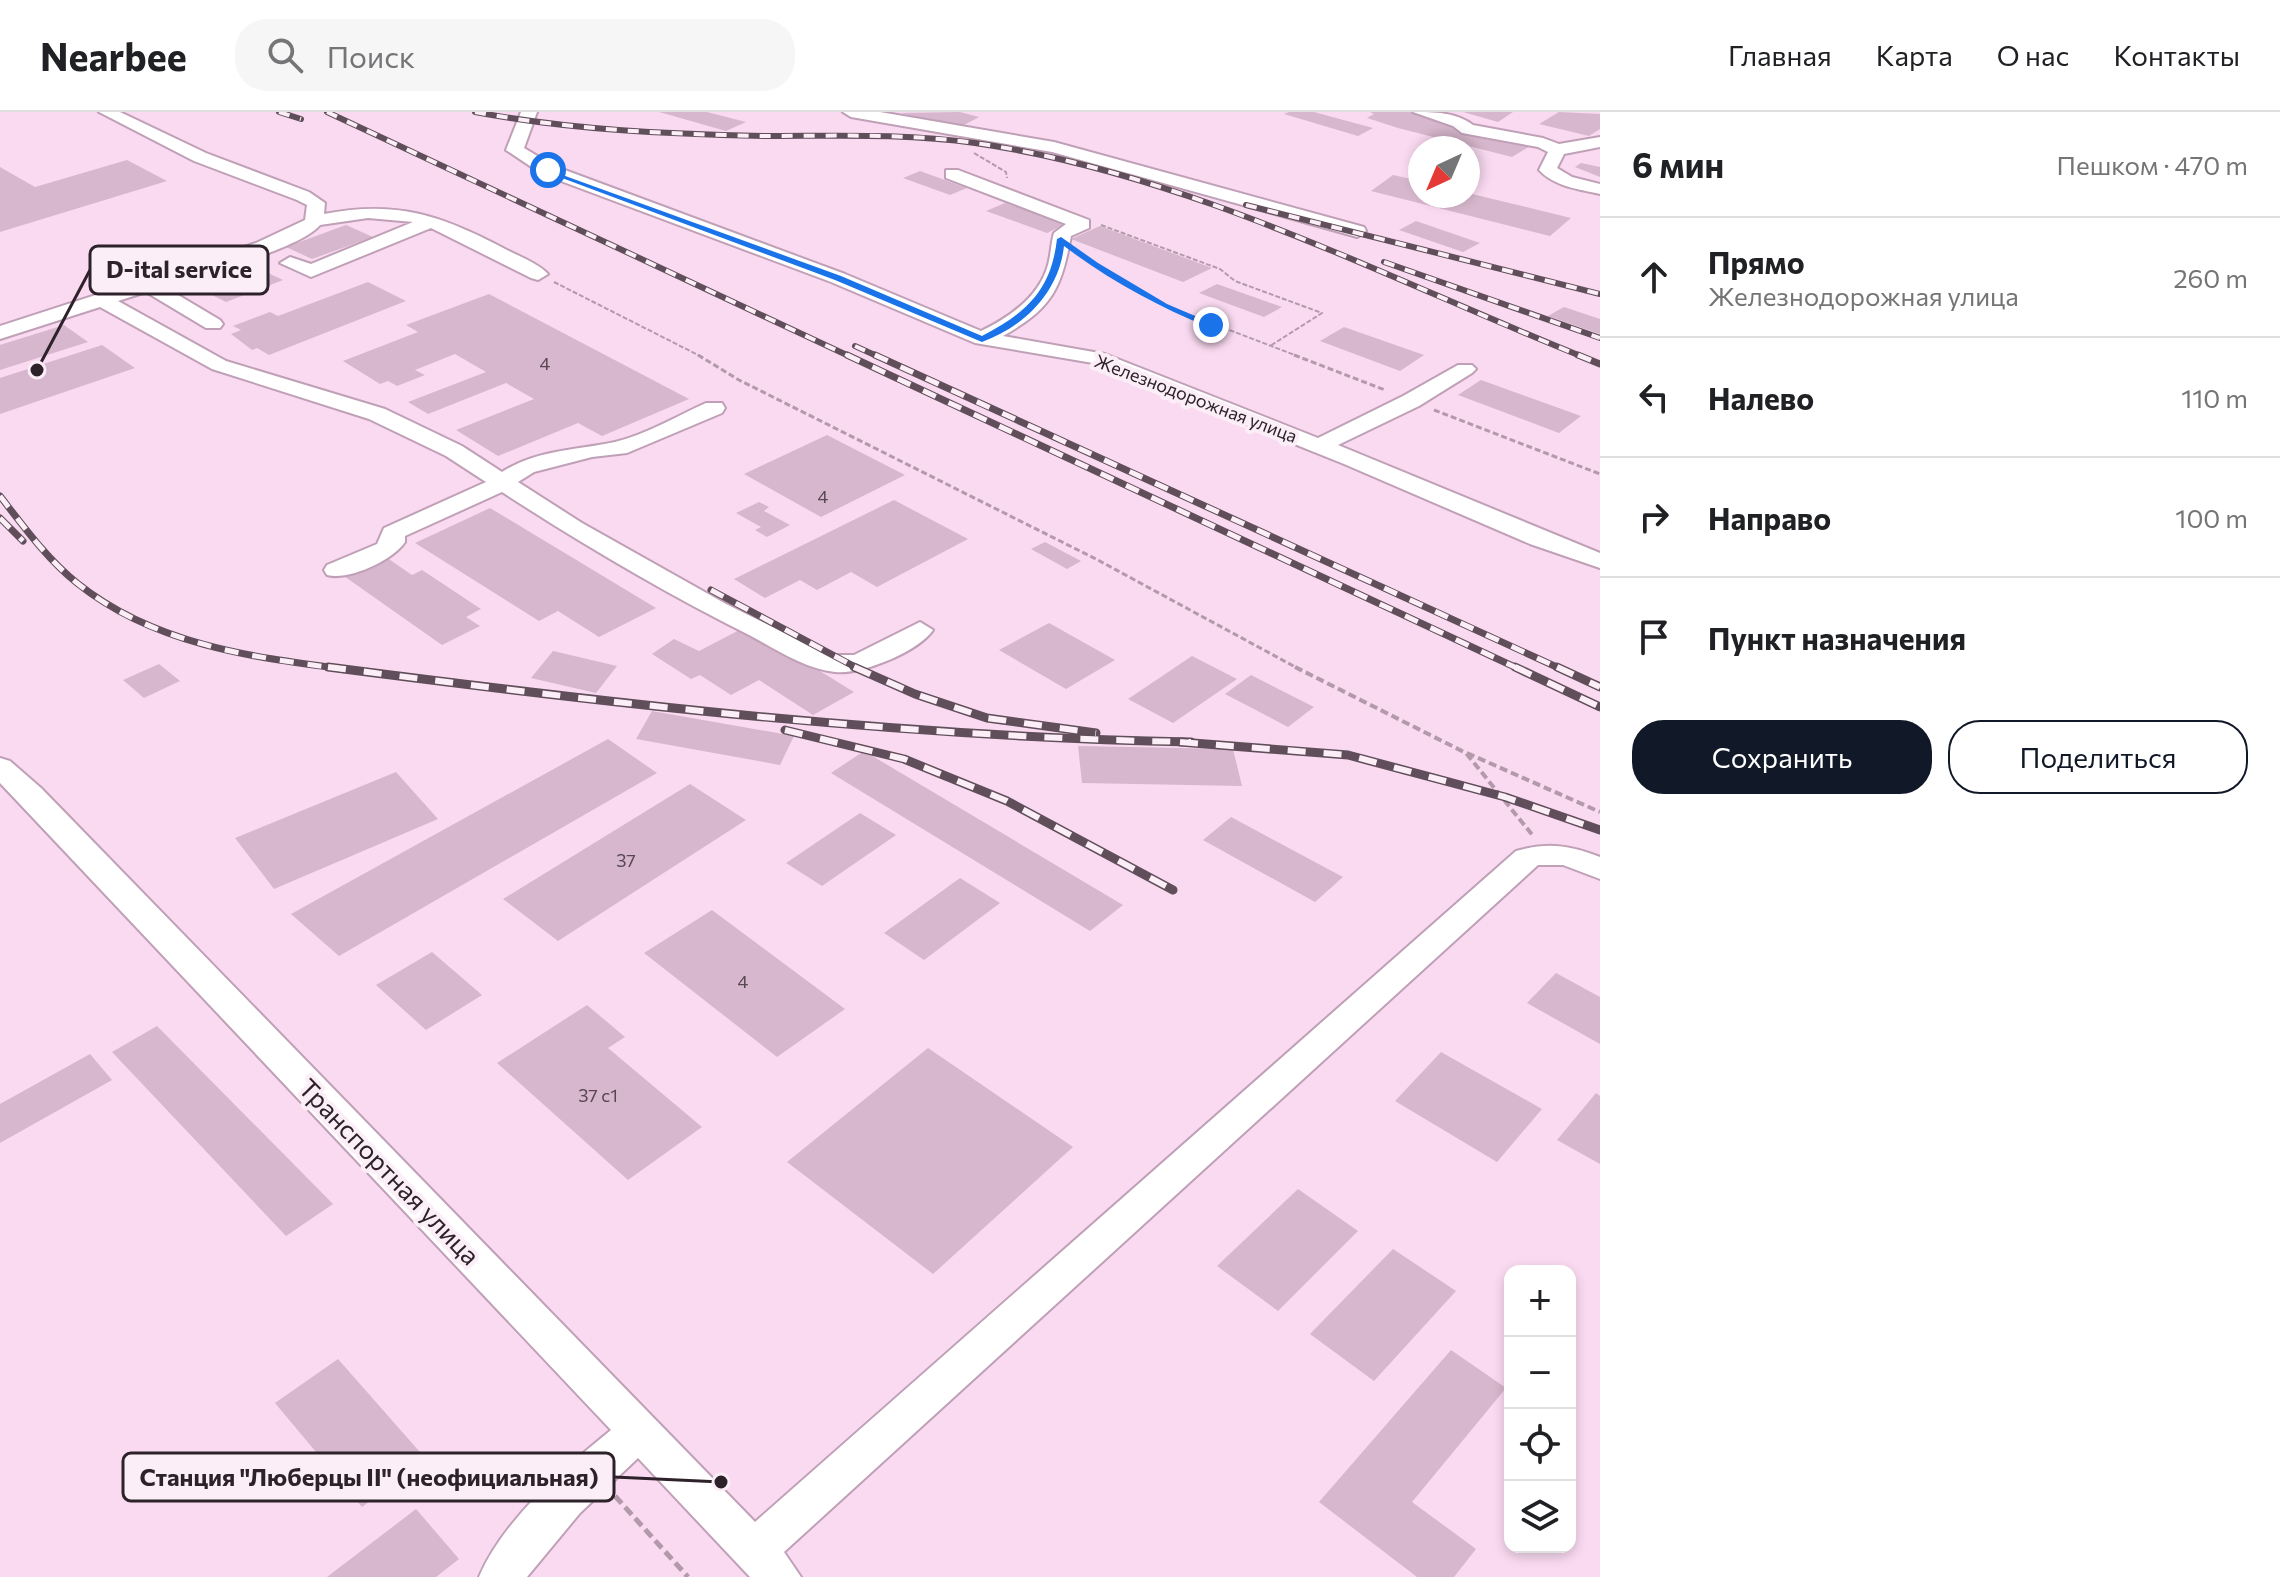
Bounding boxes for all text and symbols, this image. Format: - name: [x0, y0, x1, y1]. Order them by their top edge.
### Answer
- search box: [235, 19, 795, 91]
- text: Nearbee: [40, 32, 187, 79]
- icon: search: [263, 33, 307, 77]
- text: Поиск: [327, 37, 415, 74]
- text: Главная: [1728, 38, 1832, 72]
- text: Карта: [1876, 38, 1953, 72]
- text: О нас: [1997, 38, 2069, 72]
- text: Контакты: [2113, 38, 2240, 72]
- north arrow: [1408, 136, 1480, 208]
- text: 6 мин: [1632, 143, 1724, 185]
- text: Пешком · 470 m: [2057, 149, 2248, 180]
- route start: [530, 152, 566, 188]
- text: Прямо: [1708, 243, 1805, 280]
- callout: D-ital service: [90, 246, 268, 294]
- text: D-ital service: [106, 254, 252, 283]
- icon: ahead: [1632, 255, 1676, 299]
- text: 260 m: [2173, 262, 2248, 293]
- text: Железнодорожная улица: [1708, 280, 2019, 311]
- route end: [1193, 307, 1229, 343]
- street label: Железнодорожная улица: [1092, 349, 1300, 447]
- house number: 4: [540, 352, 551, 374]
- icon: left: [1632, 375, 1676, 419]
- text: Налево: [1708, 379, 1814, 416]
- text: 110 m: [2181, 382, 2248, 413]
- house number: 4: [818, 485, 829, 507]
- icon: right: [1632, 495, 1676, 539]
- text: Направо: [1708, 499, 1831, 536]
- text: 100 m: [2175, 502, 2248, 533]
- icon: arrive: [1632, 615, 1676, 659]
- text: Пункт назначения: [1708, 619, 1966, 656]
- button: Сохранить: [1632, 720, 1932, 794]
- button: Поделиться: [1948, 720, 2248, 794]
- house number: 37: [616, 849, 636, 871]
- house number: 4: [738, 970, 749, 992]
- street label: Транспортная улица: [293, 1072, 487, 1270]
- house number: 37 с1: [578, 1084, 618, 1106]
- map controls: [1504, 1265, 1576, 1553]
- button: +: [1504, 1265, 1576, 1337]
- button: −: [1504, 1337, 1576, 1409]
- button: locate: [1504, 1409, 1576, 1481]
- callout: Станция "Люберцы II" (неофициальная): [123, 1453, 614, 1501]
- text: Станция "Люберцы II" (неофициальная): [139, 1462, 599, 1491]
- button: layers: [1504, 1481, 1576, 1553]

